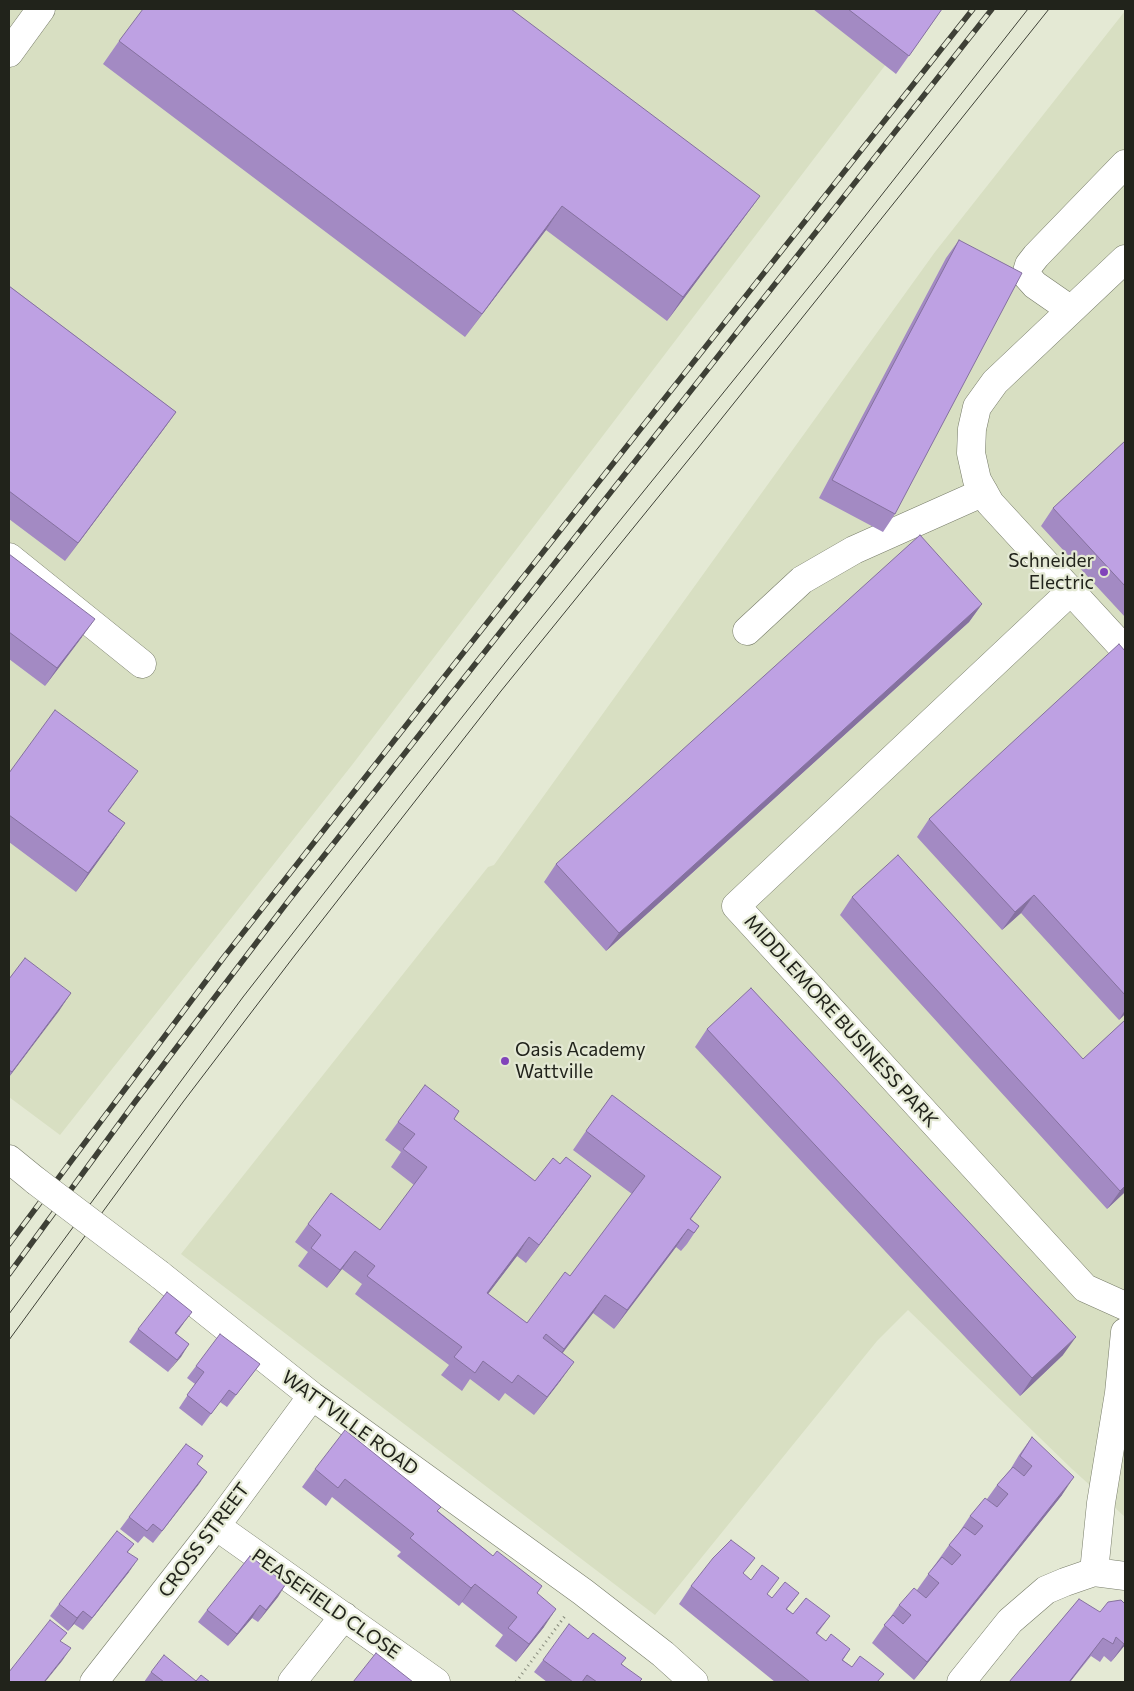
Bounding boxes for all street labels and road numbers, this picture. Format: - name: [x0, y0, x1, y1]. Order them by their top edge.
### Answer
- street label: MIDDLEMORE BUSINESS PARK: [739, 910, 943, 1132]
- street label: WATTVILLE ROAD: [277, 1366, 423, 1480]
- street label: CROSS STREET: [154, 1478, 254, 1602]
- street label: PEASEFIELD CLOSE: [247, 1544, 405, 1664]

